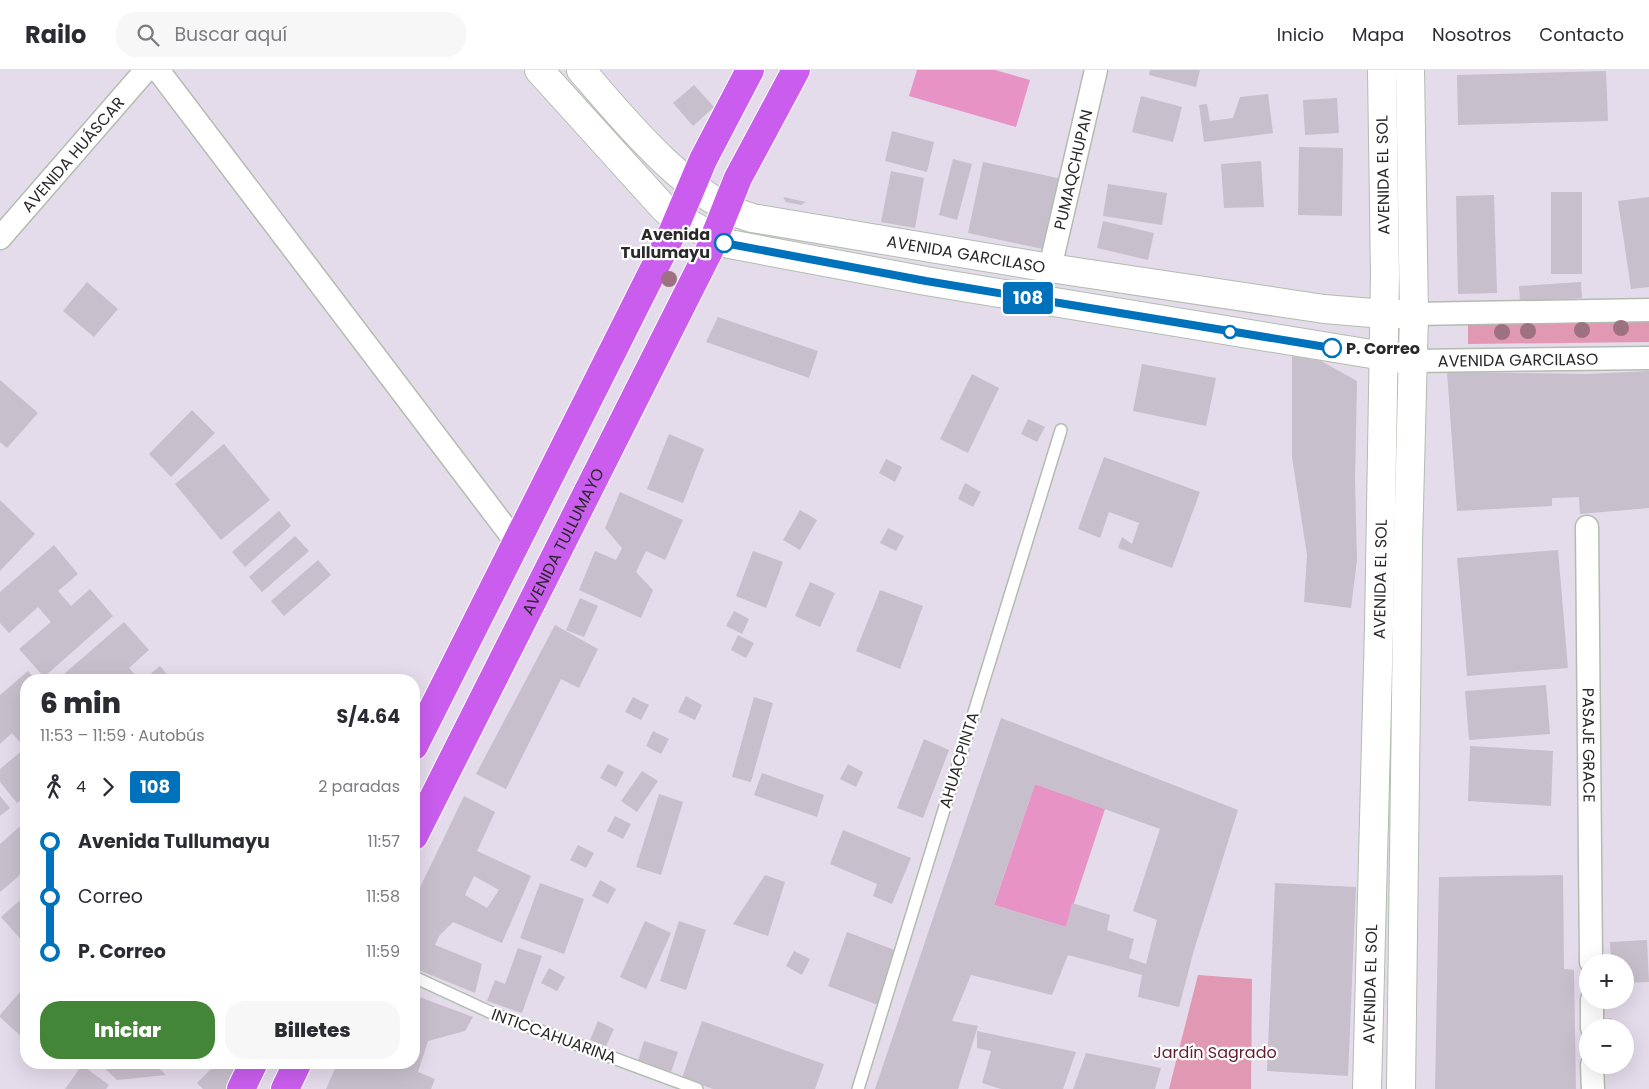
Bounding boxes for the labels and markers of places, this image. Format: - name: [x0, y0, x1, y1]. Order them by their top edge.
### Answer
- place label: Avenida Tullumayu: [621, 223, 710, 264]
- marker: Avenida Tullumayu: [714, 233, 734, 253]
- unlabelled marker: [1223, 325, 1237, 339]
- place label: P. Correo: [1346, 337, 1420, 360]
- marker: P. Correo: [1322, 338, 1342, 358]

